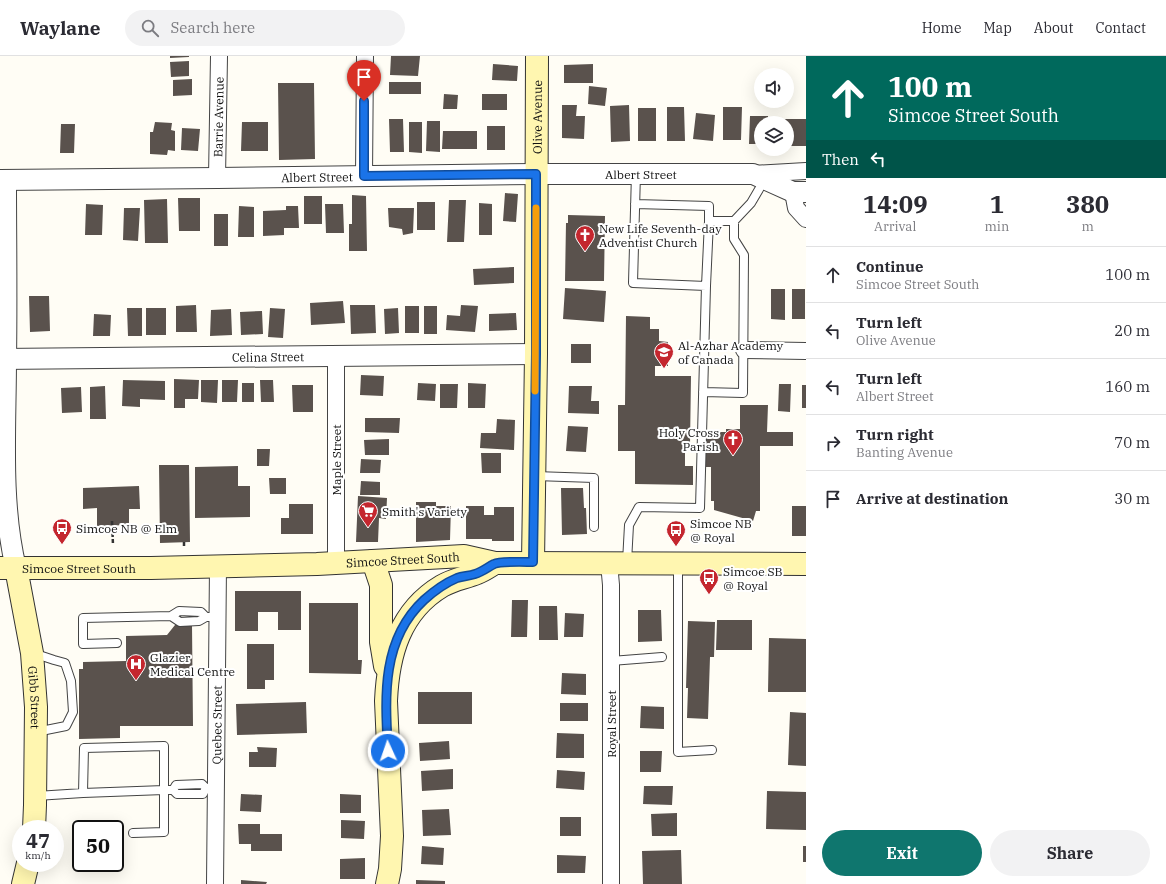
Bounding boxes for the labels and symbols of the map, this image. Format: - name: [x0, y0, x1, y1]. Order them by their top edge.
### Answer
- pin: [347, 60, 381, 101]
- street label: Barrie Avenue: [210, 77, 226, 157]
- street label: Olive Avenue: [529, 80, 544, 154]
- street label: Albert Street: [605, 167, 677, 182]
- street label: Albert Street: [281, 169, 353, 185]
- place label: New Life Seventh-day Adventist Church: [599, 221, 722, 250]
- church icon: New Life Seventh-day Adventist Church: [574, 224, 596, 252]
- place label: Al-Azhar Academy of Canada: [678, 338, 784, 367]
- school or university icon: Al-Azhar Academy of Canada: [653, 341, 675, 369]
- street label: Celina Street: [232, 349, 304, 364]
- street label: Maple Street: [329, 425, 344, 495]
- place label: Holy Cross Parish: [659, 425, 720, 454]
- church icon: Holy Cross Parish: [722, 428, 744, 456]
- supermarket icon: Smith's Variety: [357, 500, 379, 528]
- place label: Smith's Variety: [382, 504, 468, 519]
- place label: Simcoe NB @ Royal: [690, 516, 752, 545]
- bus stop icon: Simcoe NB @ Elm: [51, 517, 73, 545]
- bus stop icon: Simcoe NB @ Royal: [665, 519, 687, 547]
- place label: Simcoe NB @ Elm: [76, 521, 178, 536]
- street label: Simcoe Street South: [345, 549, 461, 570]
- street label: Simcoe Street South: [22, 561, 137, 576]
- place label: Simcoe SB @ Royal: [723, 564, 783, 593]
- bus stop icon: Simcoe SB @ Royal: [698, 567, 720, 595]
- place label: Glazier Medical Centre: [150, 650, 235, 679]
- hospital icon: Glazier Medical Centre: [125, 653, 147, 681]
- street label: Gibb Street: [25, 665, 44, 729]
- street label: Quebec Street: [209, 685, 224, 765]
- street label: Royal Street: [604, 690, 619, 758]
- position arrow: [367, 730, 409, 772]
- speed limit sign: 50: [72, 820, 124, 872]

